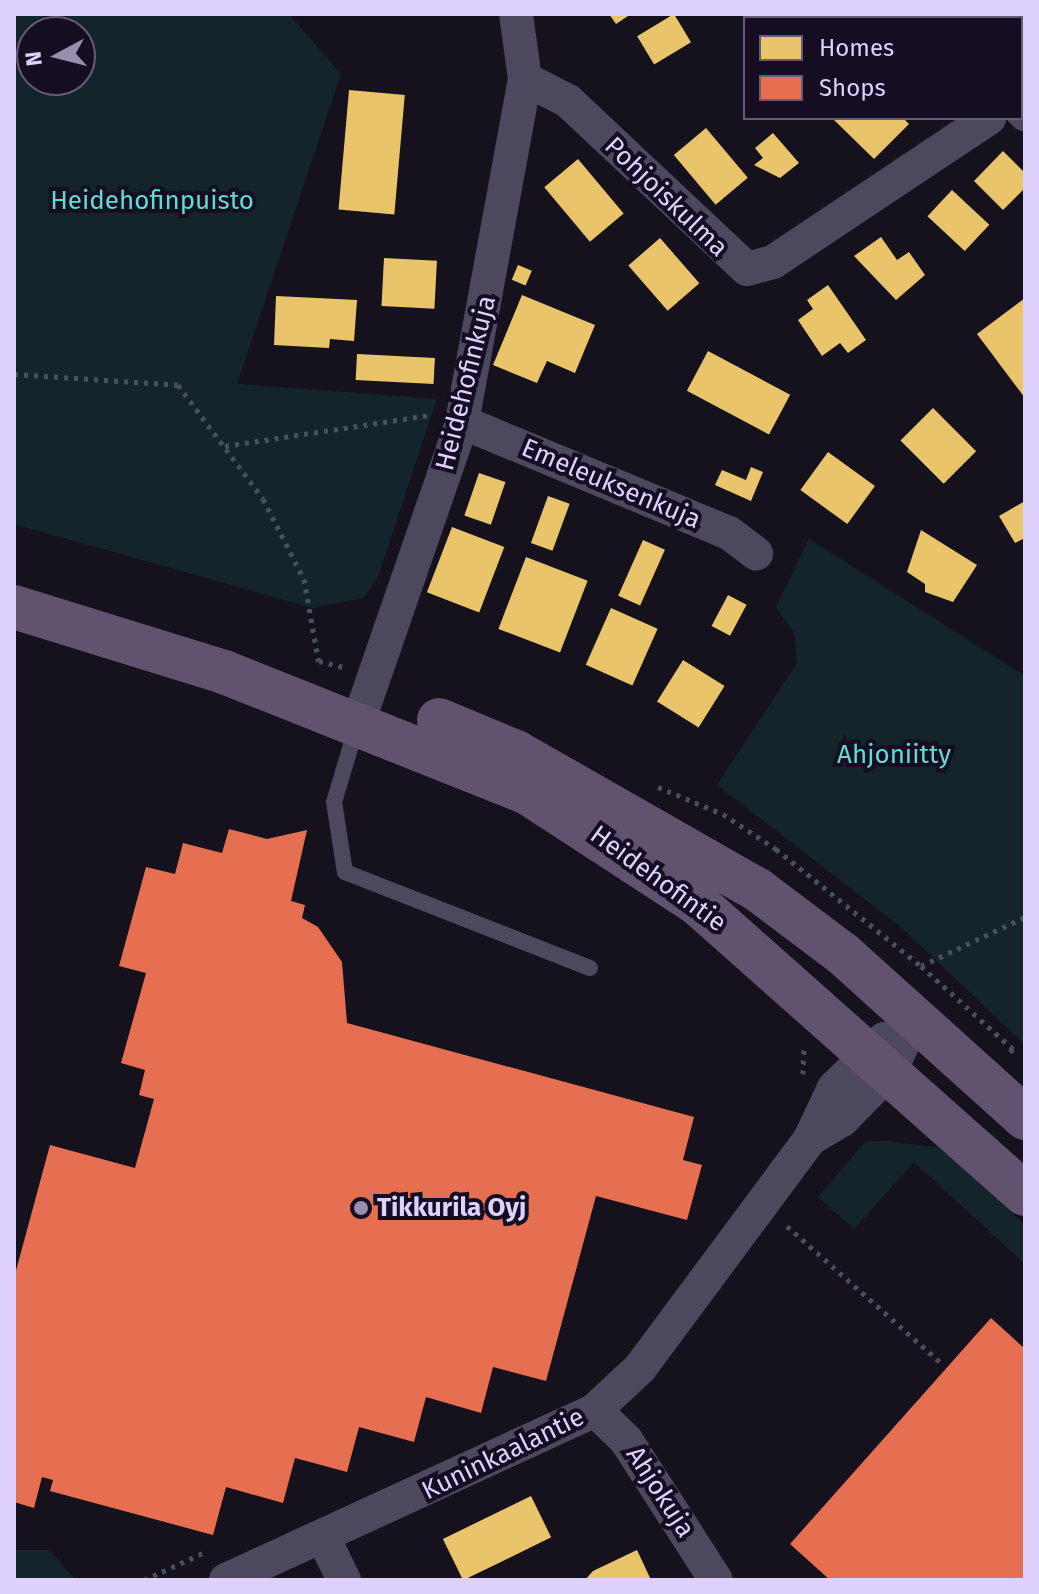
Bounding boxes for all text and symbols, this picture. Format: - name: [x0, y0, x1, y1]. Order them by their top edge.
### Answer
- north arrow: [16, 16, 96, 96]
- legend: [743, 16, 1023, 120]
- text: Homes: [819, 34, 894, 62]
- text: N: [19, 50, 48, 68]
- text: Shops: [819, 74, 886, 102]
- street label: Pohjoiskulma: [598, 131, 734, 263]
- park label: Heidehofinpuisto: [50, 185, 254, 217]
- street label: Heidehofinkuja: [429, 292, 503, 474]
- street label: Emeleuksenkuja: [517, 432, 705, 536]
- park label: Ahjoniitty: [837, 739, 951, 771]
- street label: Heidehofintie: [584, 819, 732, 939]
- place label: Tikkurila Oyj: [377, 1192, 526, 1224]
- marker: Tikkurila Oyj: [352, 1199, 370, 1217]
- street label: Kuninkaalantie: [417, 1401, 589, 1507]
- street label: Ahjokuja: [619, 1441, 701, 1543]

